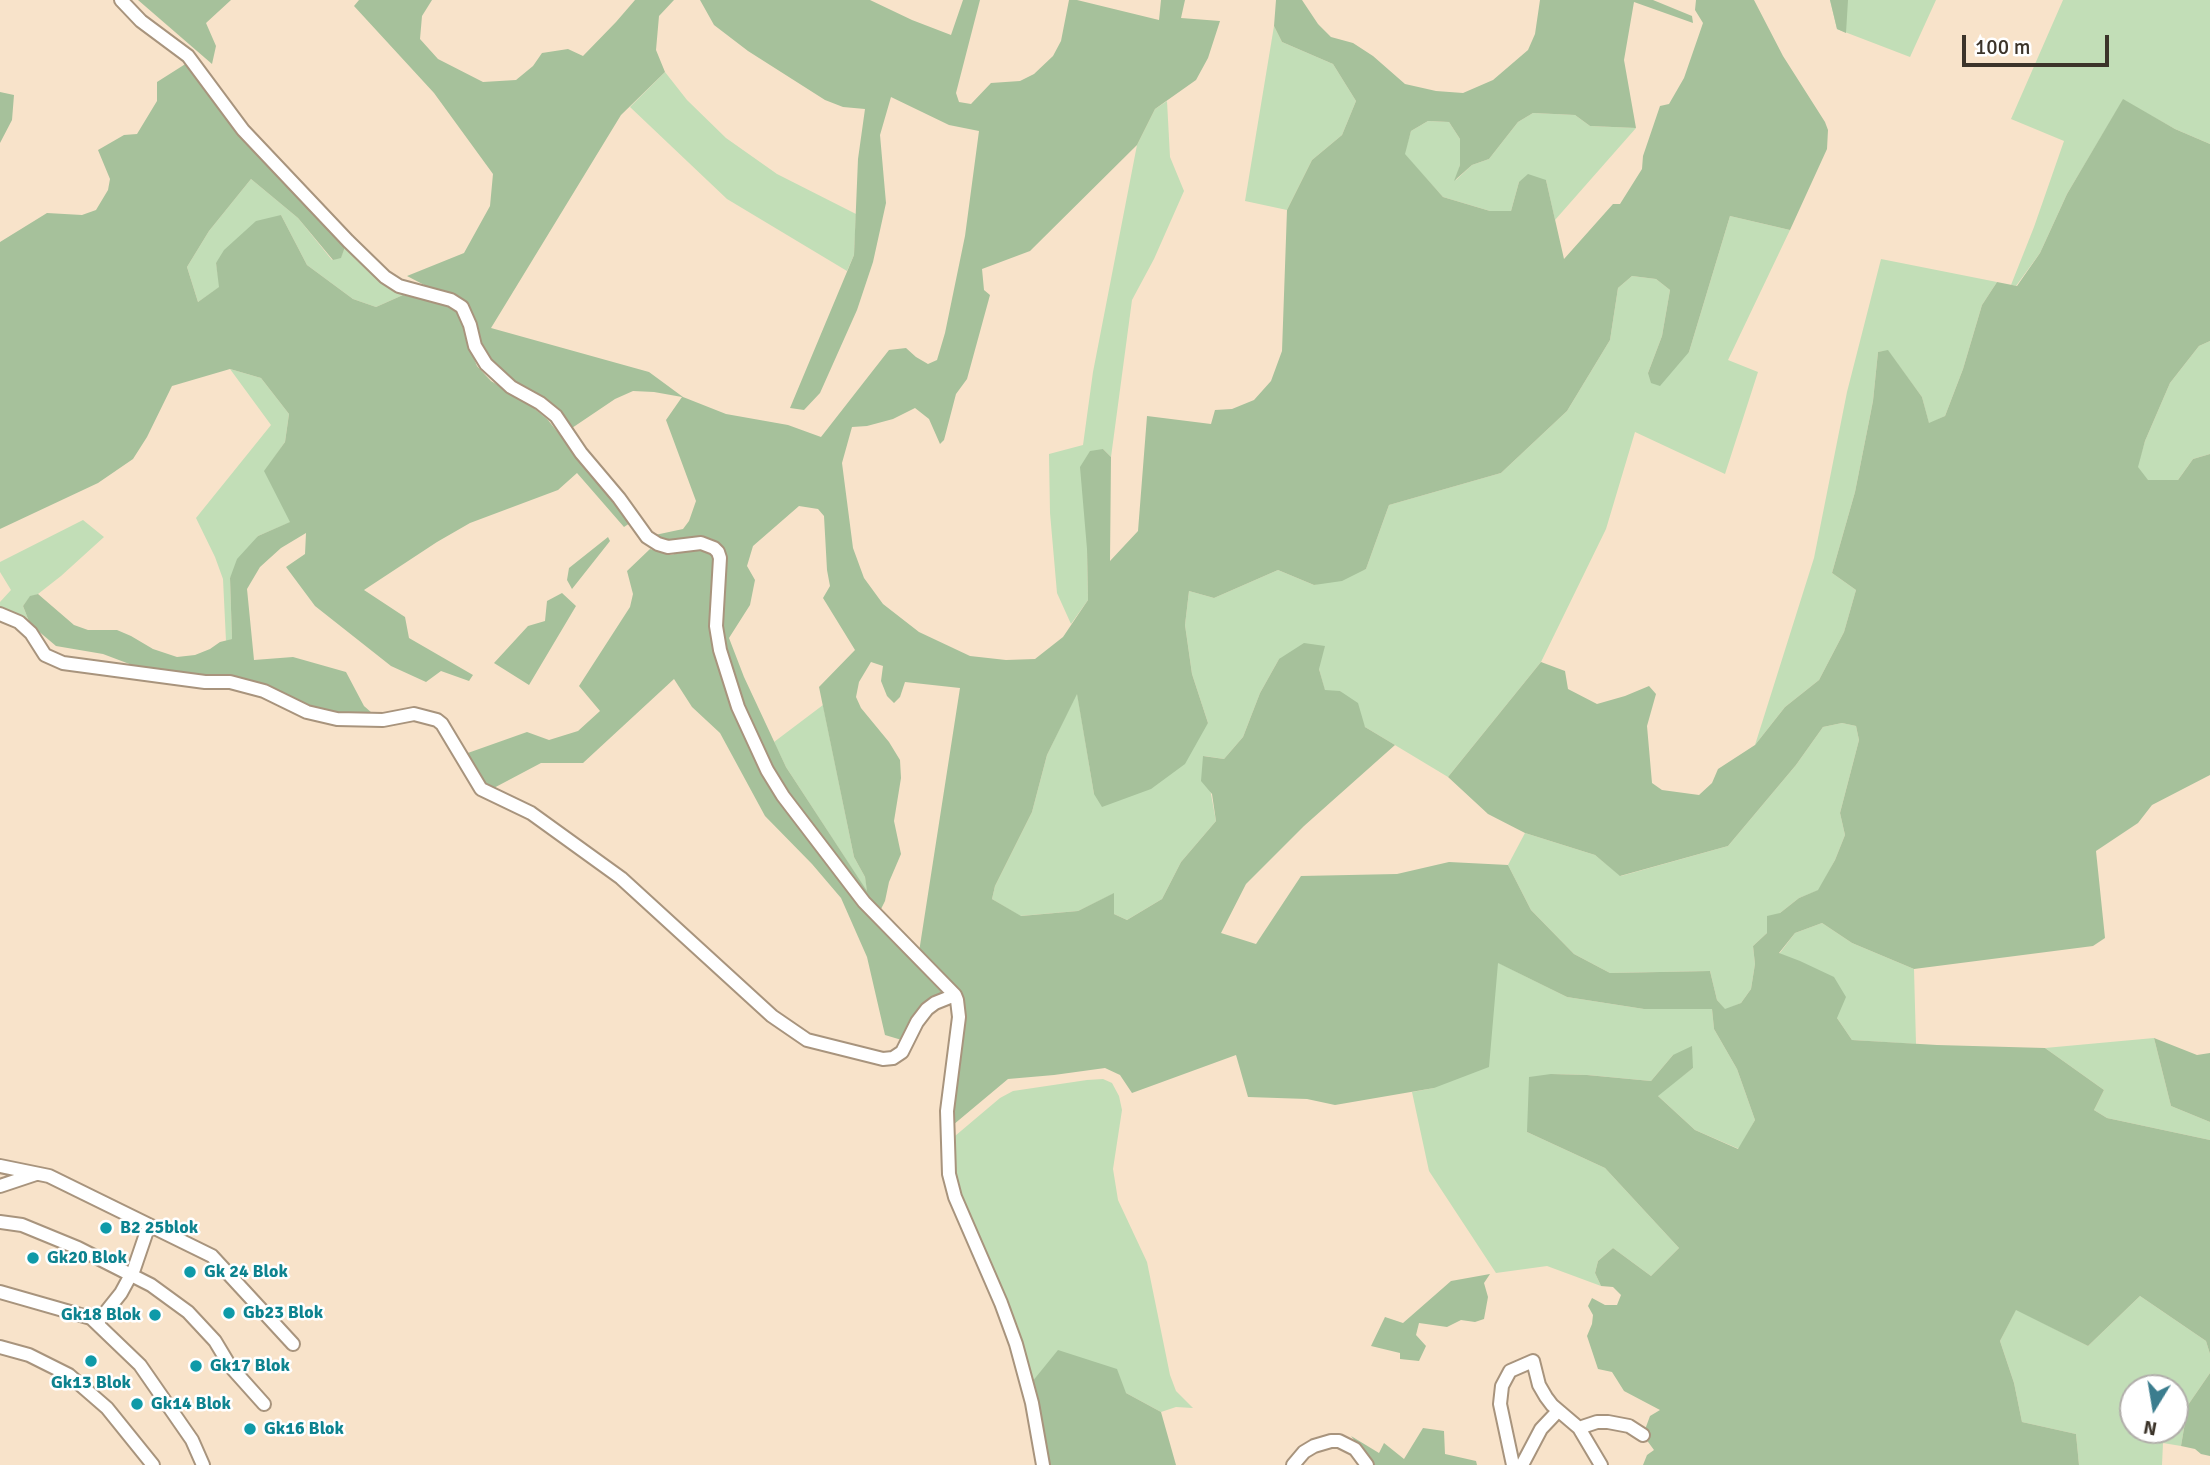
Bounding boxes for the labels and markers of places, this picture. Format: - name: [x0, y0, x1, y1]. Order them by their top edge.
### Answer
- place label: B2 25blok: [120, 1217, 198, 1239]
- marker: B2 25blok: [98, 1220, 114, 1236]
- place label: Gk20 Blok: [47, 1247, 127, 1269]
- marker: Gk20 Blok: [25, 1250, 41, 1266]
- place label: Gk 24 Blok: [204, 1261, 288, 1283]
- marker: Gk 24 Blok: [182, 1264, 198, 1280]
- place label: Gb23 Blok: [243, 1302, 323, 1324]
- place label: Gk18 Blok: [61, 1304, 141, 1326]
- marker: Gb23 Blok: [221, 1305, 237, 1321]
- marker: Gk18 Blok: [147, 1307, 163, 1323]
- marker: Gk13 Blok: [83, 1353, 99, 1369]
- place label: Gk17 Blok: [210, 1355, 290, 1377]
- marker: Gk17 Blok: [188, 1358, 204, 1374]
- place label: Gk13 Blok: [51, 1372, 131, 1394]
- place label: Gk14 Blok: [151, 1393, 231, 1415]
- marker: Gk14 Blok: [129, 1396, 145, 1412]
- place label: Gk16 Blok: [264, 1418, 344, 1440]
- marker: Gk16 Blok: [242, 1421, 258, 1437]

